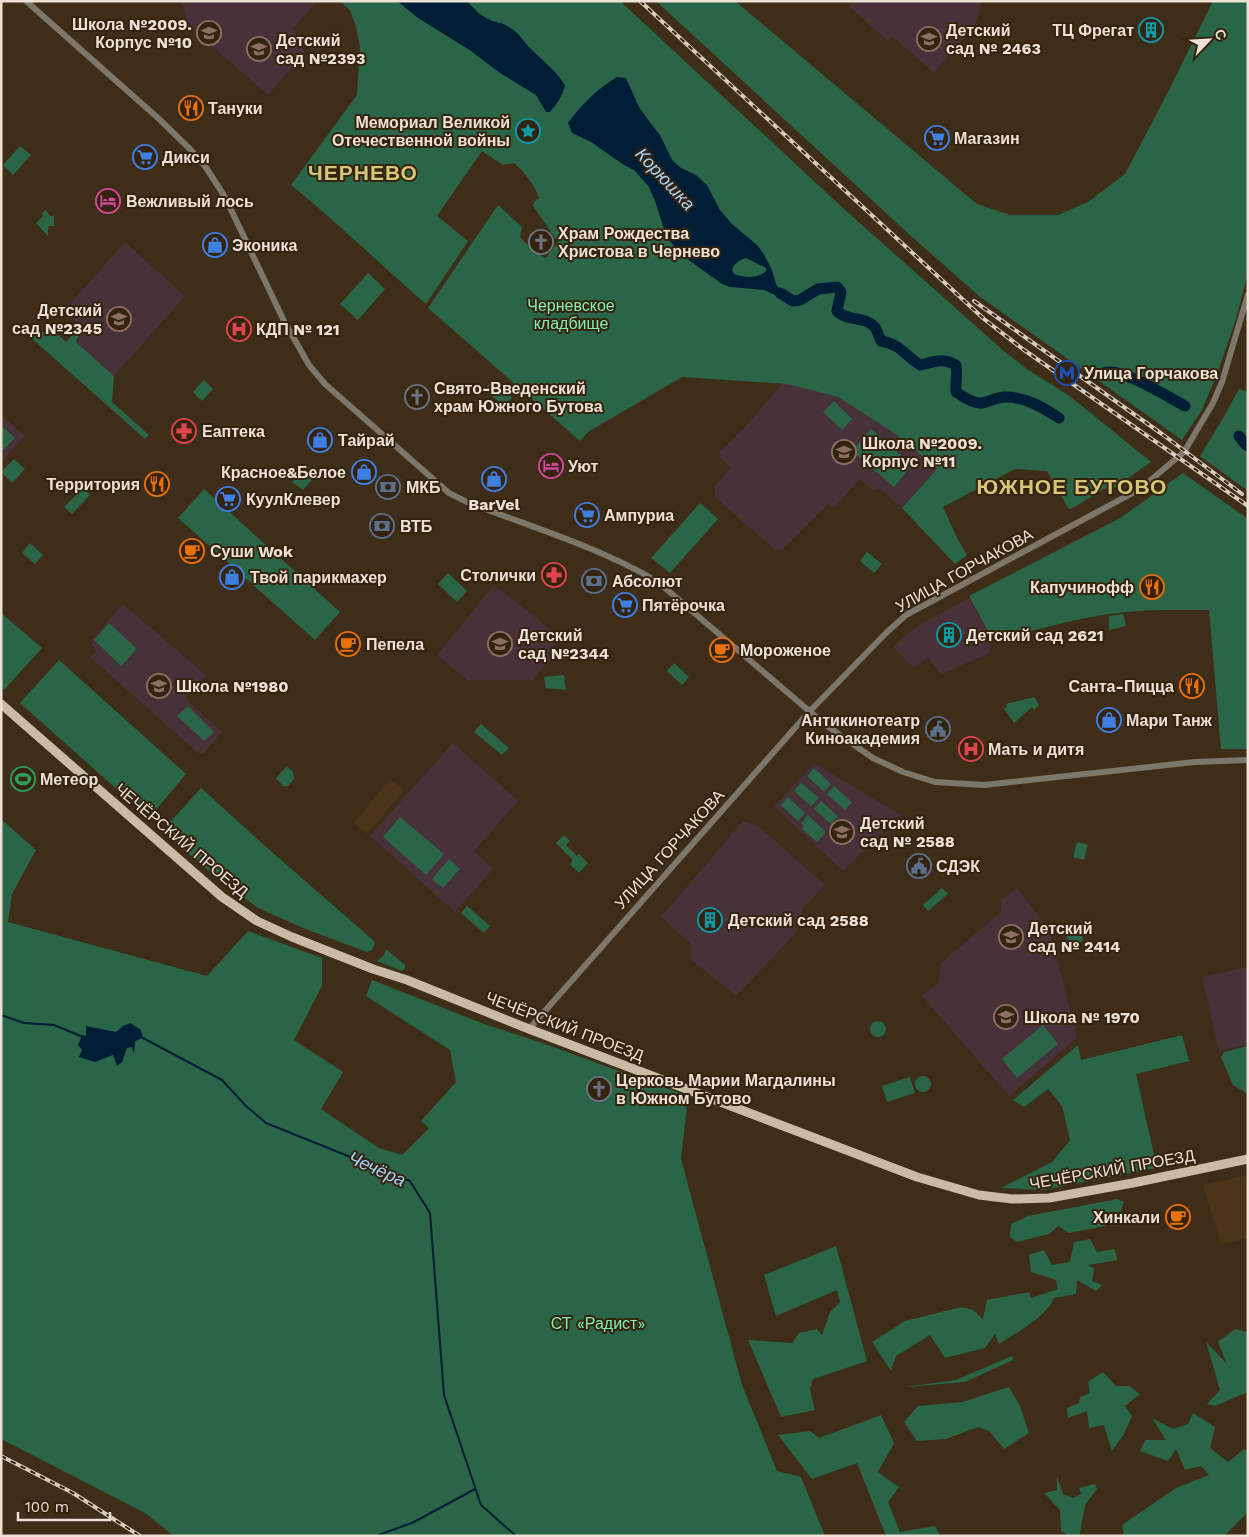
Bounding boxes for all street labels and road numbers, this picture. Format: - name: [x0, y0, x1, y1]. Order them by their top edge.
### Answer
- street label: УЛИЦА ГОРЧАКОВА: [892, 525, 1037, 616]
- street label: ЧЕЧЁРСКИЙ ПРОЕЗД: [111, 779, 252, 902]
- street label: УЛИЦА ГОРЧАКОВА: [611, 785, 728, 913]
- street label: ЧЕЧЁРСКИЙ ПРОЕЗД: [483, 988, 647, 1065]
- street label: ЧЕЧЁРСКИЙ ПРОЕЗД: [1028, 1146, 1196, 1193]

